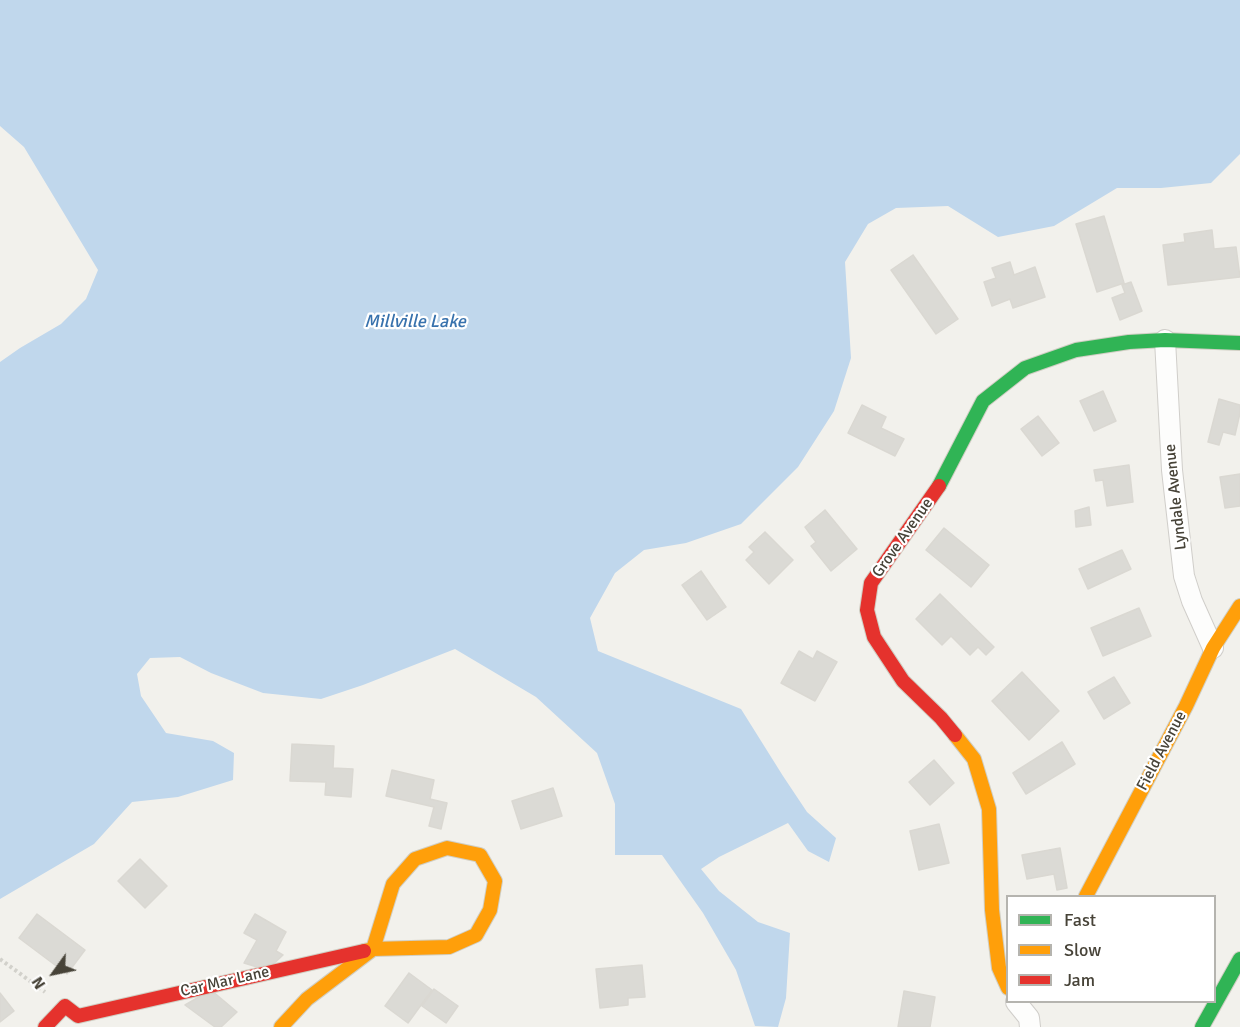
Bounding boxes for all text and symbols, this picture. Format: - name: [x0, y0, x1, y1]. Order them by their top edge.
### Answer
- water label: Millville Lake: [364, 311, 466, 333]
- street label: Lyndale Avenue: [1161, 443, 1191, 551]
- street label: Grove Avenue: [869, 495, 937, 581]
- street label: Field Avenue: [1133, 708, 1191, 794]
- legend: [1006, 895, 1216, 1003]
- text: Fast: [1064, 909, 1096, 931]
- text: Slow: [1064, 939, 1101, 961]
- north arrow: [24, 943, 84, 1003]
- street label: Car Mar Lane: [179, 962, 271, 1002]
- text: Jam: [1064, 969, 1095, 991]
- text: N: [27, 973, 50, 993]

